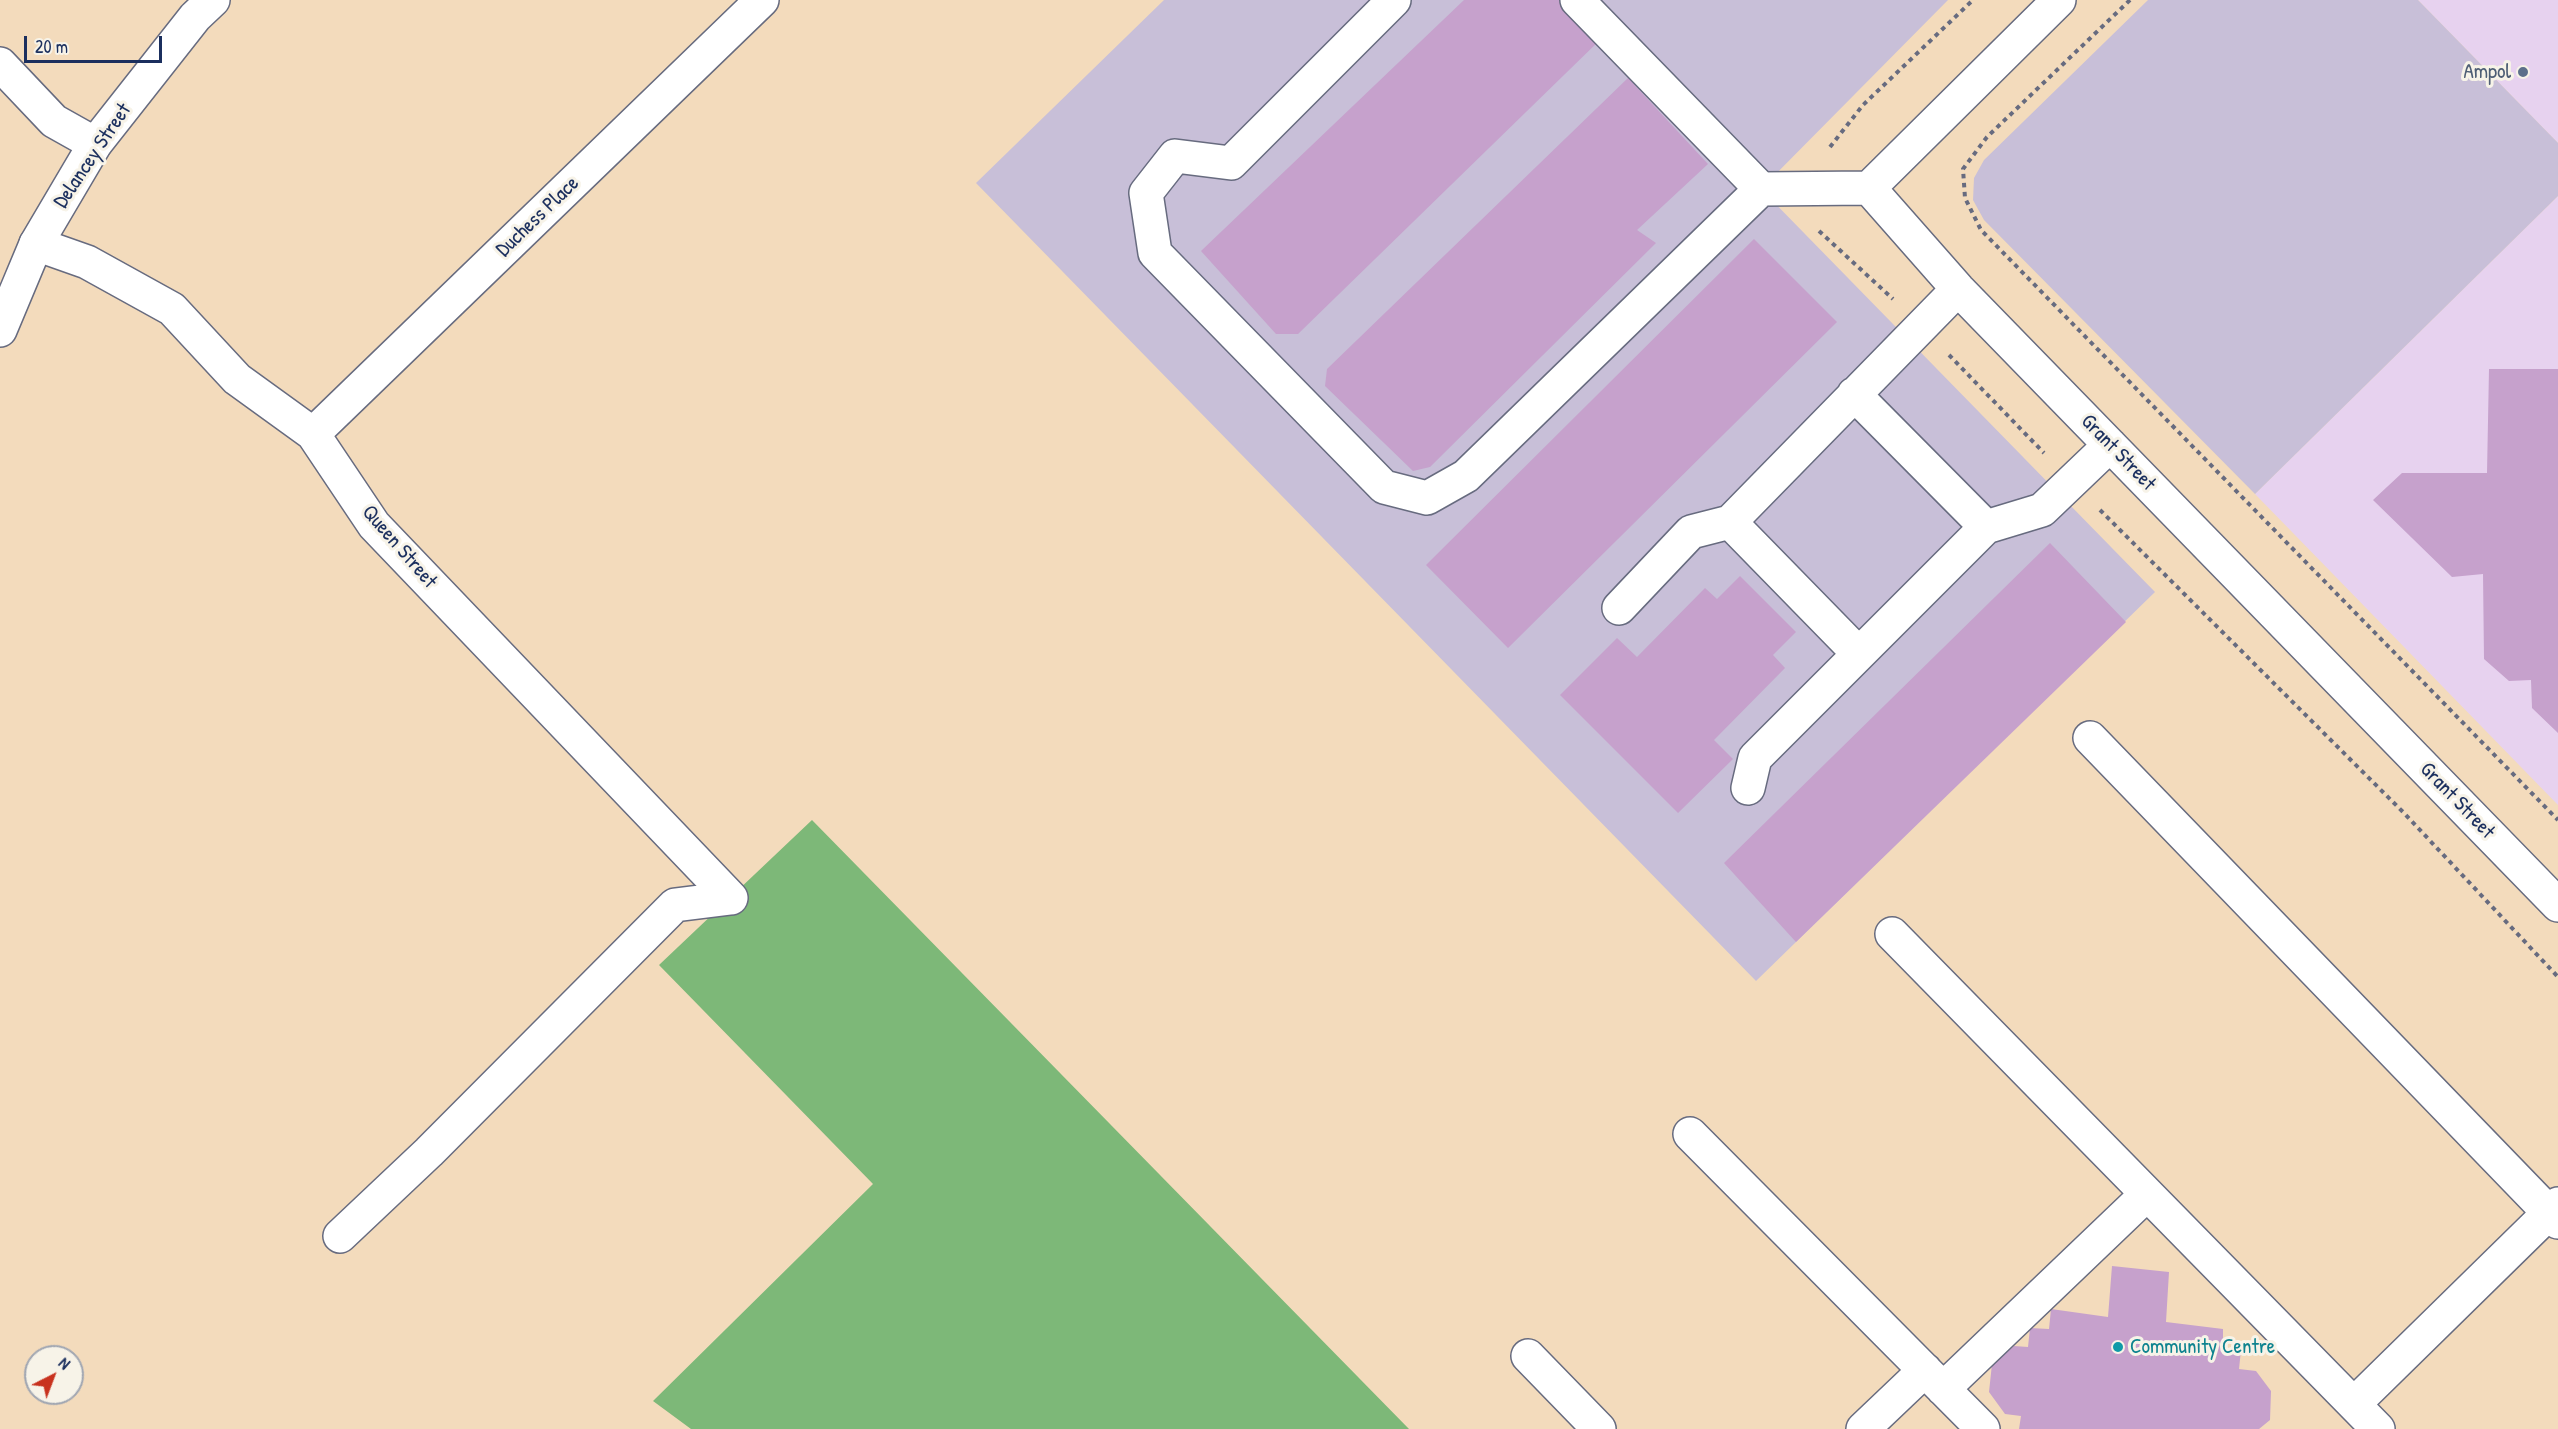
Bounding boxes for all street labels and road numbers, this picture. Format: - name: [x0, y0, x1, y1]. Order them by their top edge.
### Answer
- street label: Delancey Street: [49, 99, 137, 213]
- street label: Duchess Place: [491, 171, 585, 263]
- street label: Grant Street: [2075, 409, 2161, 497]
- street label: Queen Street: [356, 500, 442, 594]
- street label: Grant Street: [2414, 757, 2500, 845]

